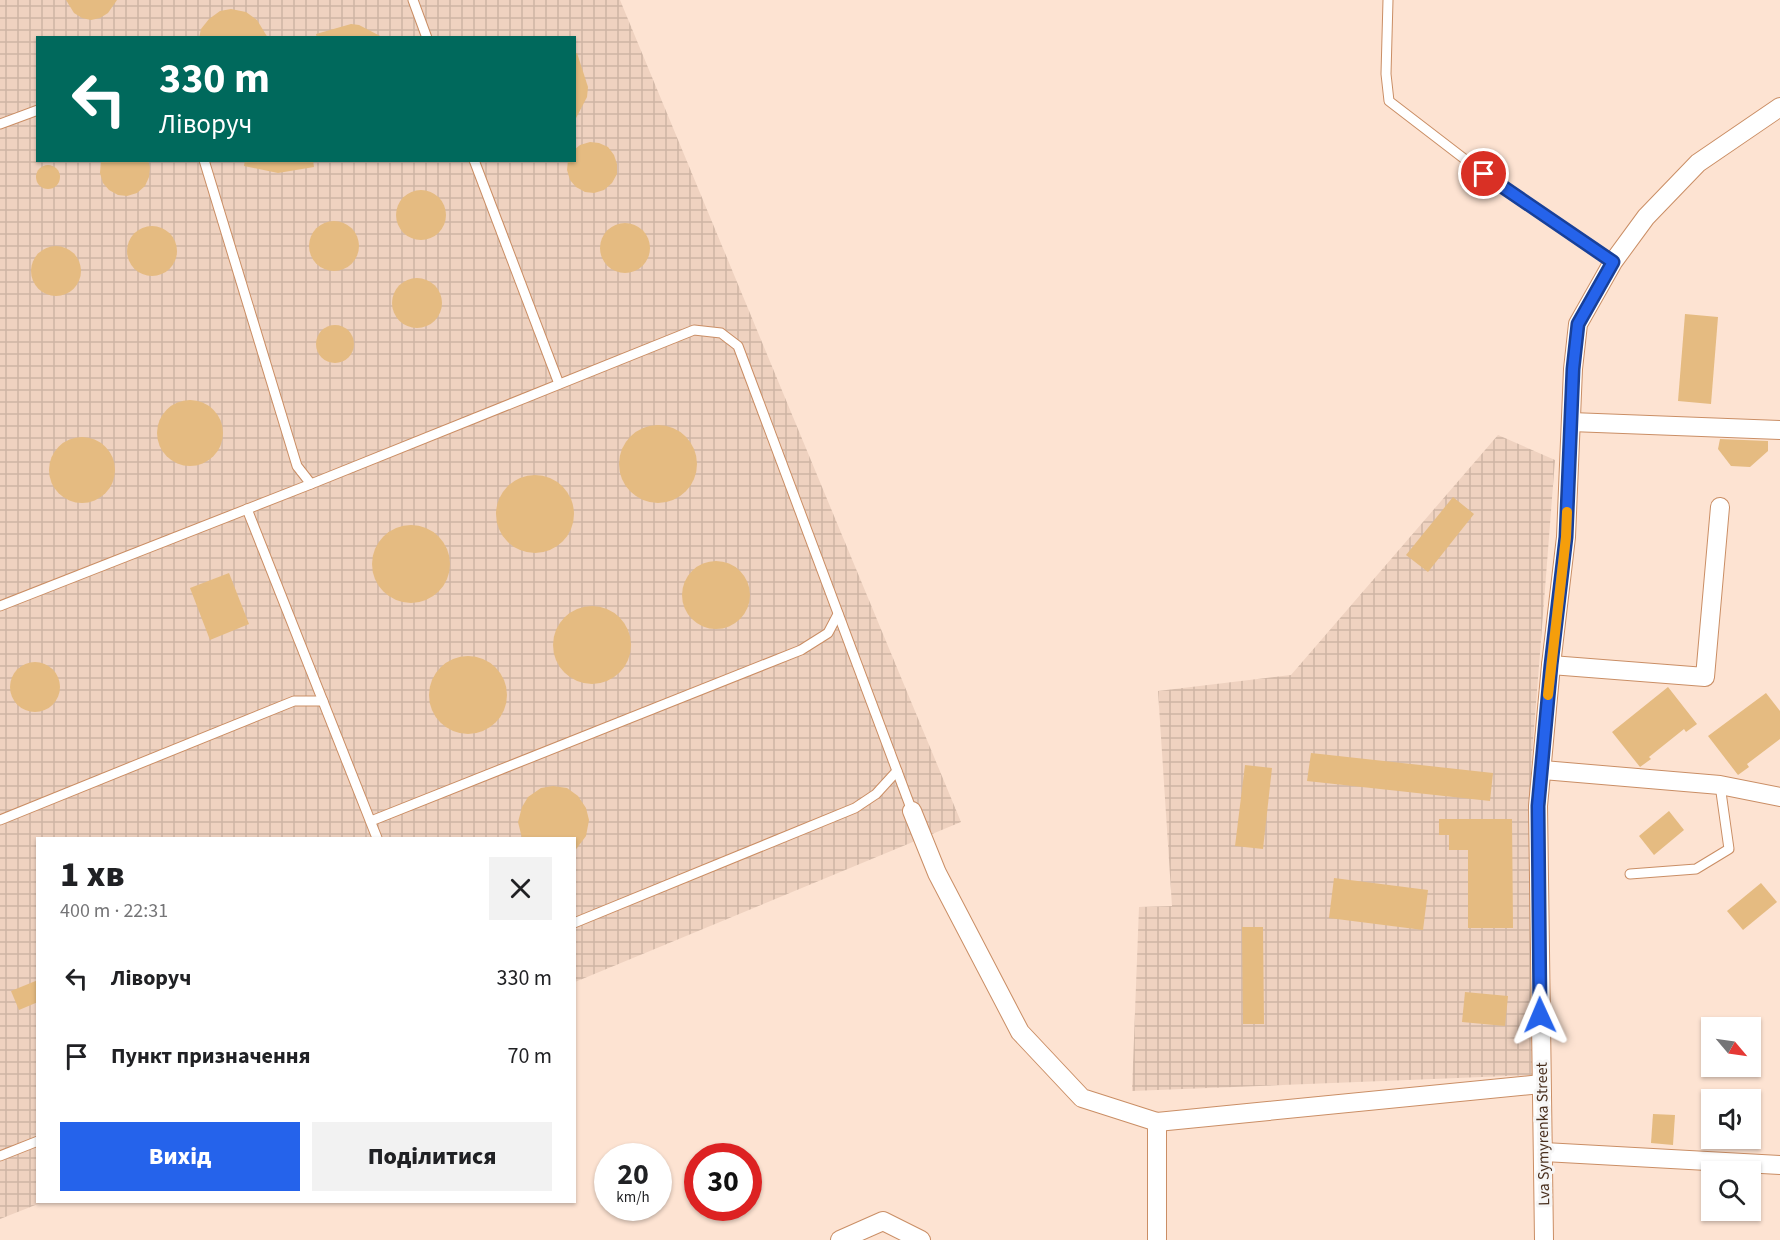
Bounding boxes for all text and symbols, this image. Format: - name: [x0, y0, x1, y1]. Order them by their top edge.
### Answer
- text: 330 m: [159, 49, 270, 109]
- icon: left: [60, 60, 138, 138]
- text: Ліворуч: [159, 105, 252, 144]
- pin: [1458, 148, 1509, 199]
- icon: arrive: [1467, 157, 1500, 190]
- text: 1 хв: [60, 849, 125, 900]
- button: close: [489, 857, 552, 920]
- text: 400 m · 22:31: [60, 897, 168, 925]
- icon: left: [60, 962, 93, 995]
- text: Ліворуч: [111, 962, 191, 994]
- text: 330 m: [497, 962, 552, 994]
- position arrow: [1508, 983, 1572, 1047]
- north arrow: [1701, 1017, 1761, 1077]
- map controls: [1701, 1017, 1761, 1221]
- icon: arrive: [60, 1040, 93, 1073]
- text: Пункт призначення: [111, 1040, 311, 1072]
- text: 70 m: [507, 1040, 552, 1072]
- street label: Lva Symyrenka Street: [1531, 1061, 1555, 1206]
- button: sound: [1701, 1089, 1761, 1149]
- button: Вихід: [60, 1122, 300, 1191]
- button: Поділитися: [312, 1122, 552, 1191]
- speed limit sign: 30: [684, 1143, 762, 1221]
- text: 20: [617, 1153, 649, 1196]
- button: search: [1701, 1161, 1761, 1221]
- text: km/h: [616, 1187, 650, 1208]

